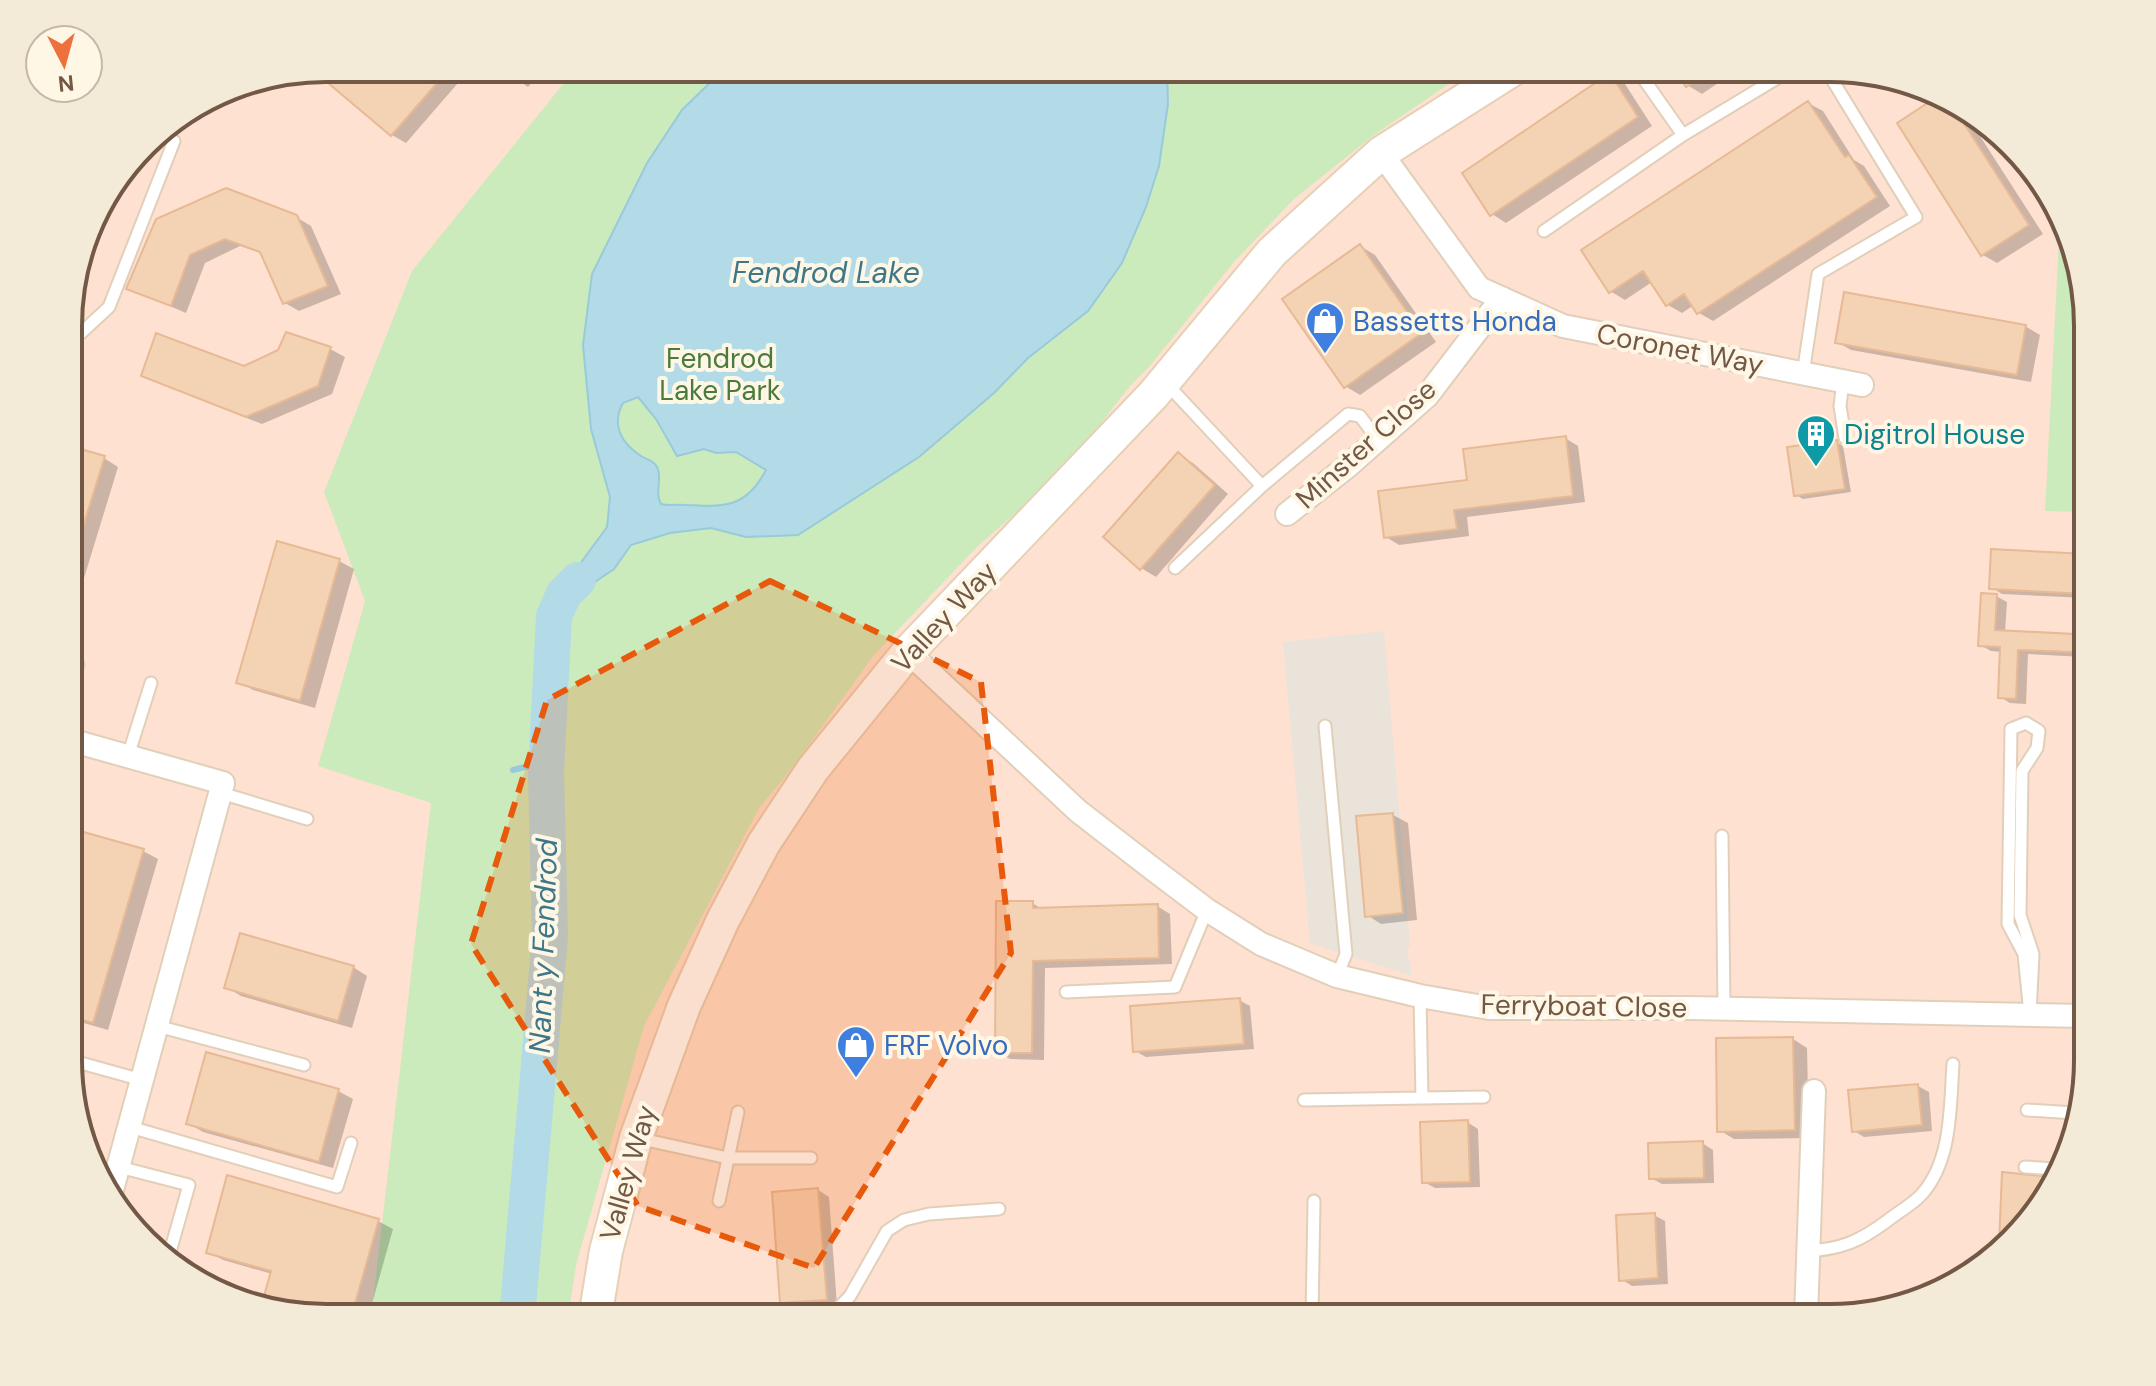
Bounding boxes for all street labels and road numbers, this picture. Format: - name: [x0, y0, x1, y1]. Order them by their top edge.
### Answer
- street label: Coronet Way: [1593, 315, 1767, 383]
- street label: Minster Close: [1288, 371, 1444, 517]
- street label: Valley Way: [883, 553, 1005, 681]
- street label: Ferryboat Close: [1480, 986, 1688, 1026]
- street label: Valley Way: [591, 1101, 665, 1245]

